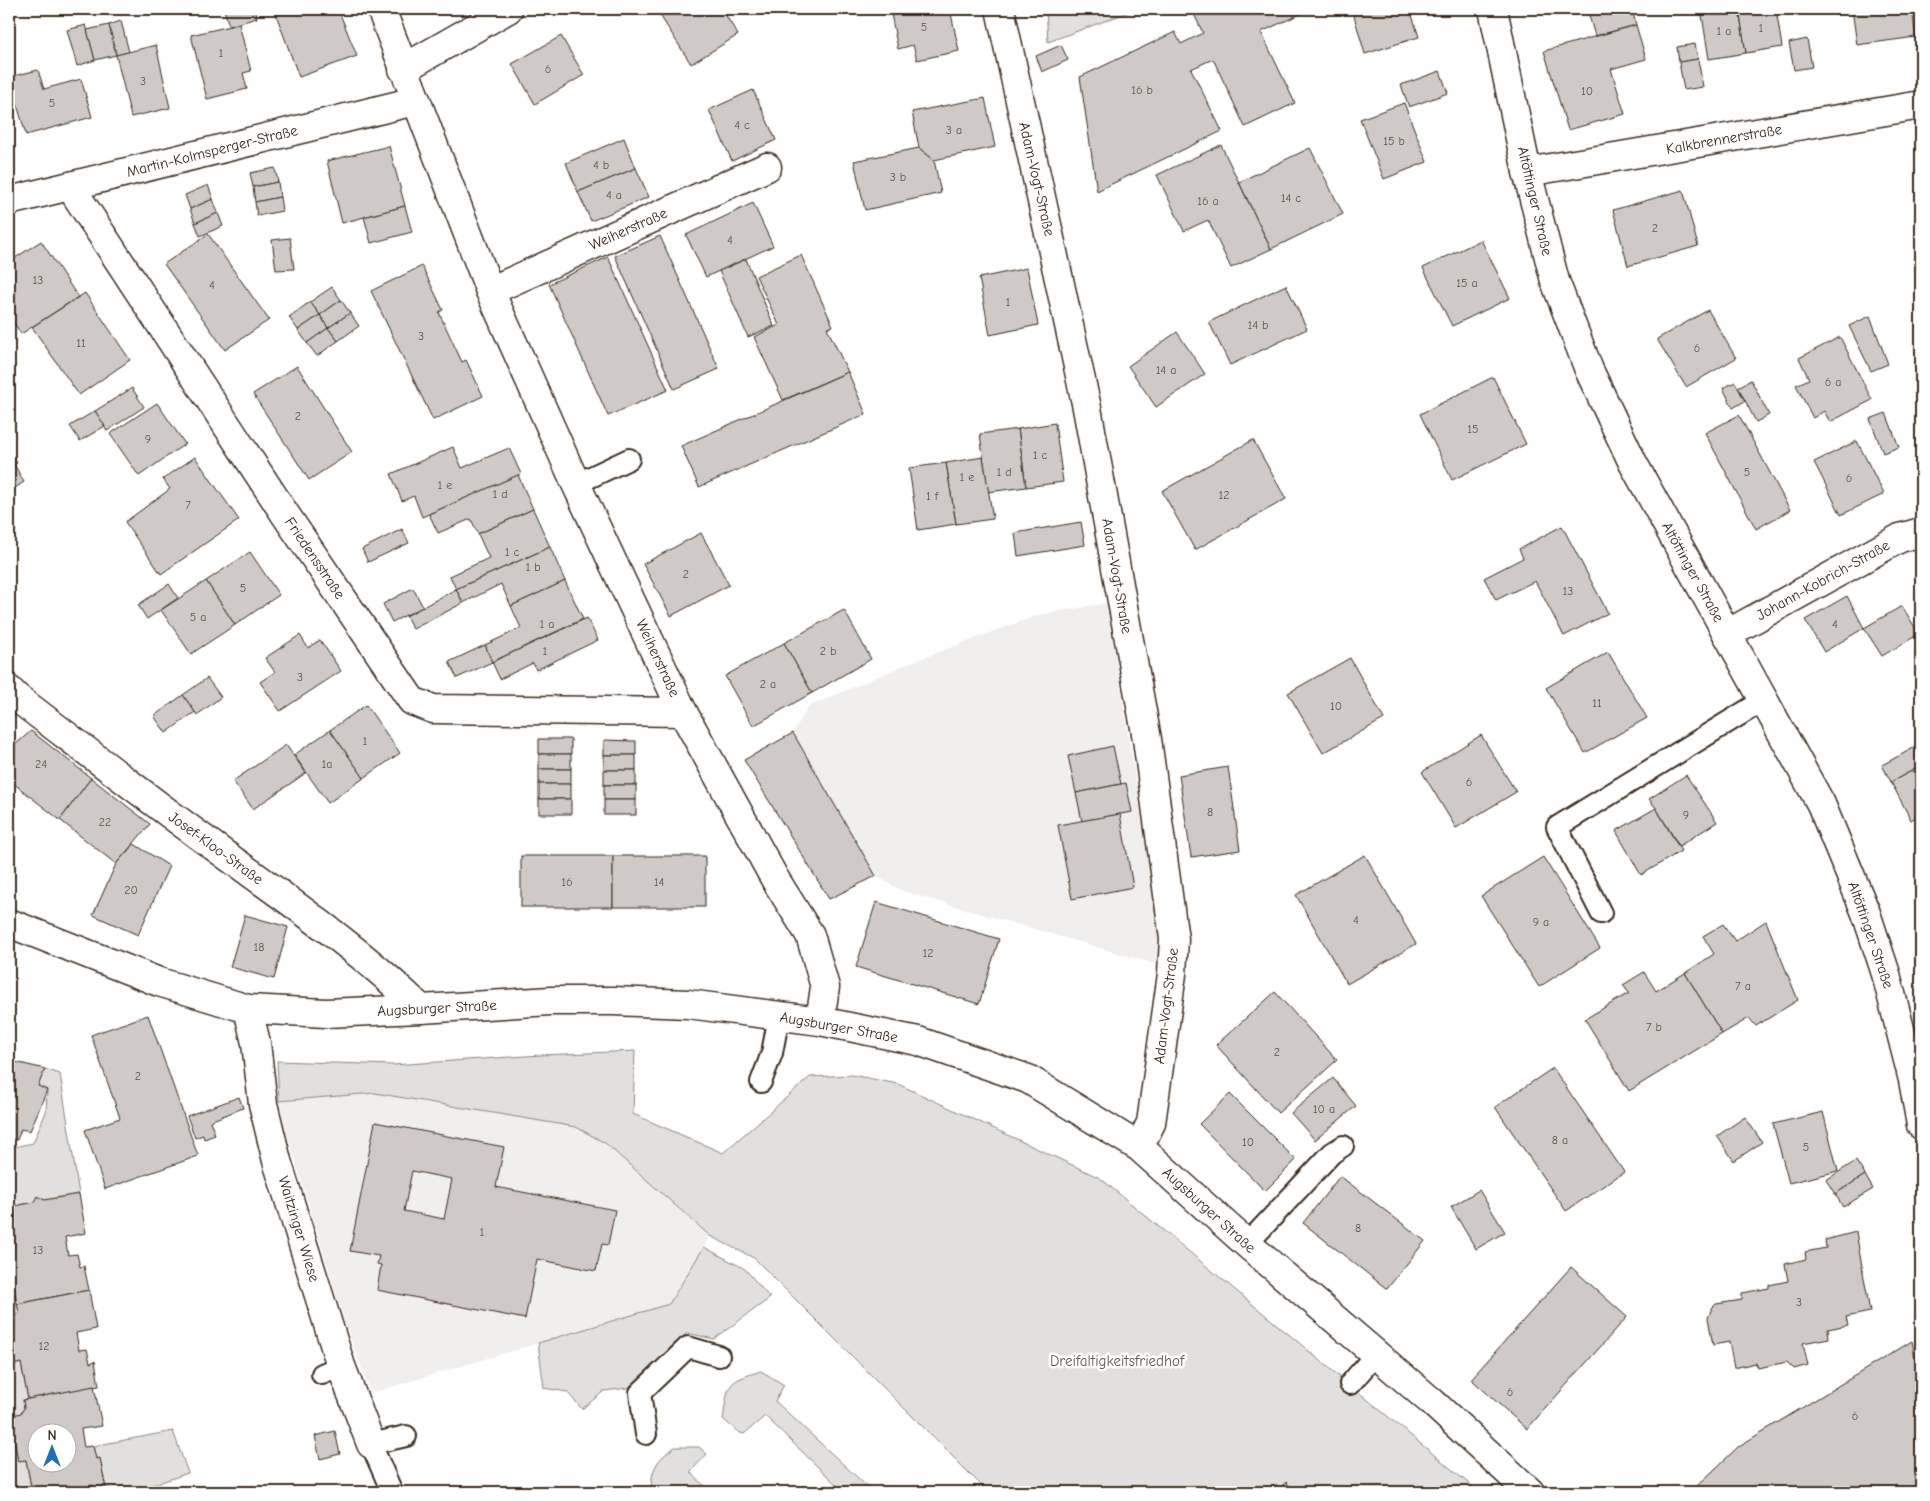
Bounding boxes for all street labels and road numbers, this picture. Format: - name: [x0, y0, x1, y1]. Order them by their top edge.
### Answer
- street label: Adam-Vogt-Straße: [1015, 120, 1059, 238]
- street label: Kalkbrennerstraße: [1665, 120, 1784, 158]
- street label: Martin-Kolmsperger-Straße: [125, 121, 300, 181]
- street label: Altöttinger Straße: [1514, 145, 1556, 258]
- street label: Weiherstraße: [586, 204, 670, 254]
- street label: Friedensstraße: [281, 514, 349, 603]
- street label: Adam-Vogt-Straße: [1098, 517, 1136, 636]
- street label: Altöttinger Straße: [1658, 519, 1728, 626]
- street label: Johann-Kobrich-Straße: [1753, 536, 1893, 624]
- street label: Weiherstraße: [632, 616, 684, 700]
- street label: Josef-Kloo-Straße: [165, 808, 267, 889]
- street label: Altöttinger Straße: [1844, 879, 1898, 991]
- street label: Adam-Vogt-Straße: [1150, 946, 1182, 1065]
- street label: Augsburger Straße: [377, 996, 498, 1020]
- street label: Augsburger Straße: [779, 1008, 900, 1046]
- street label: Augsburger Straße: [1159, 1163, 1260, 1257]
- street label: Waitzinger Wiese: [274, 1174, 324, 1285]

